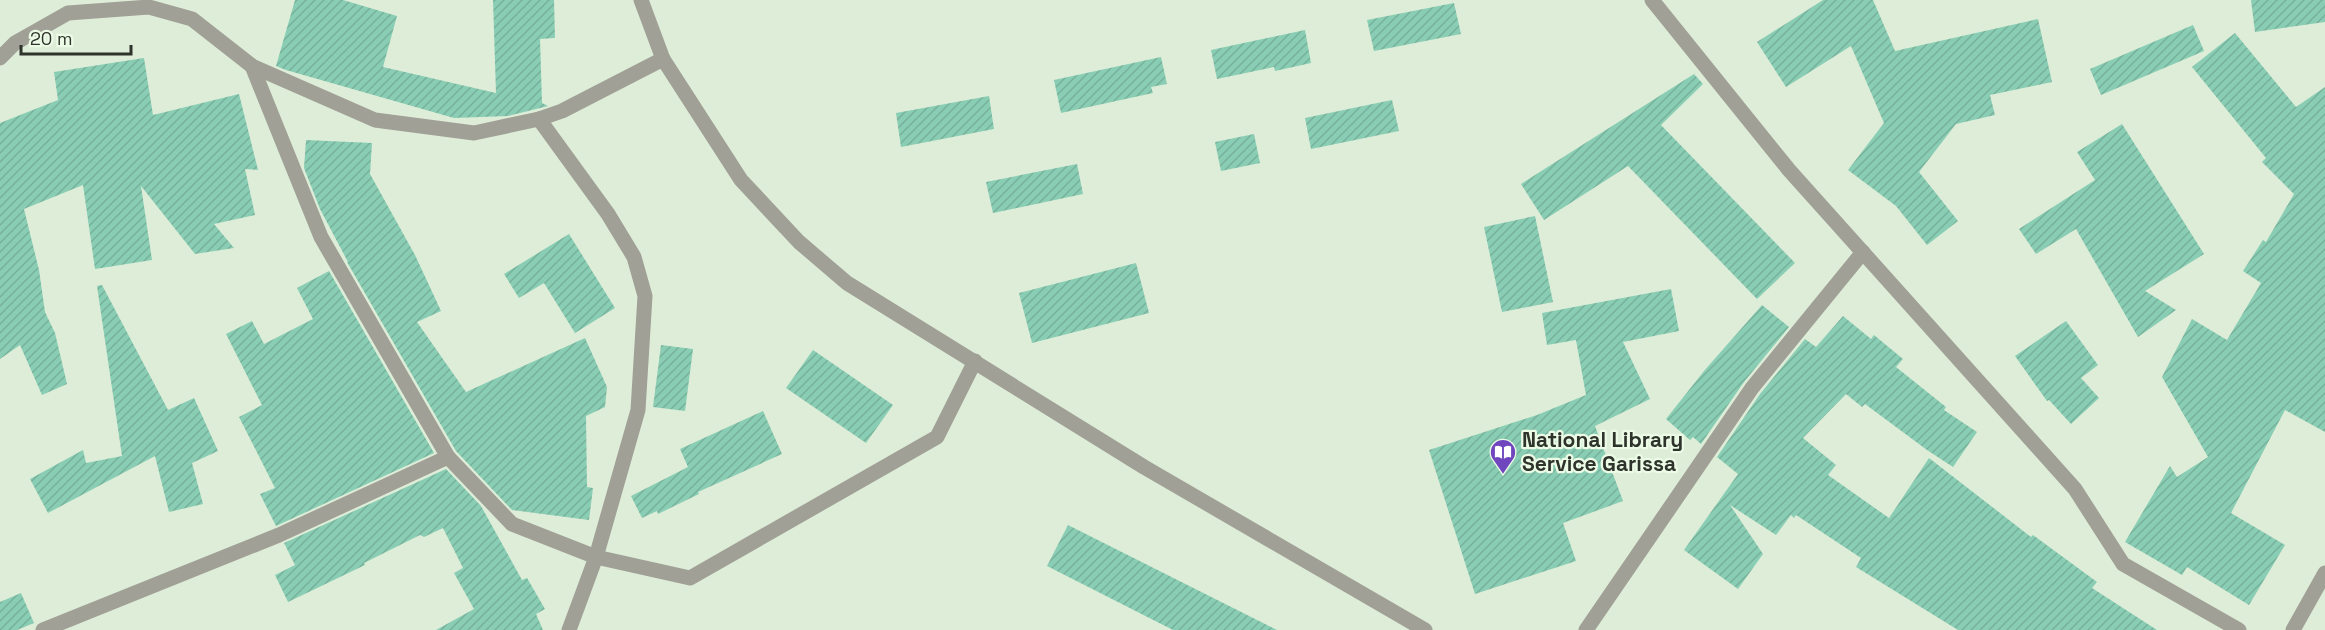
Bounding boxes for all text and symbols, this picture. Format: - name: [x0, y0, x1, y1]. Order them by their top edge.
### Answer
- scale bar: [21, 18, 130, 56]
- text: 20 m: [30, 27, 73, 50]
- place label: National Library Service Garissa: [1522, 426, 1683, 477]
- library icon: National Library Service Garissa: [1488, 437, 1518, 475]

